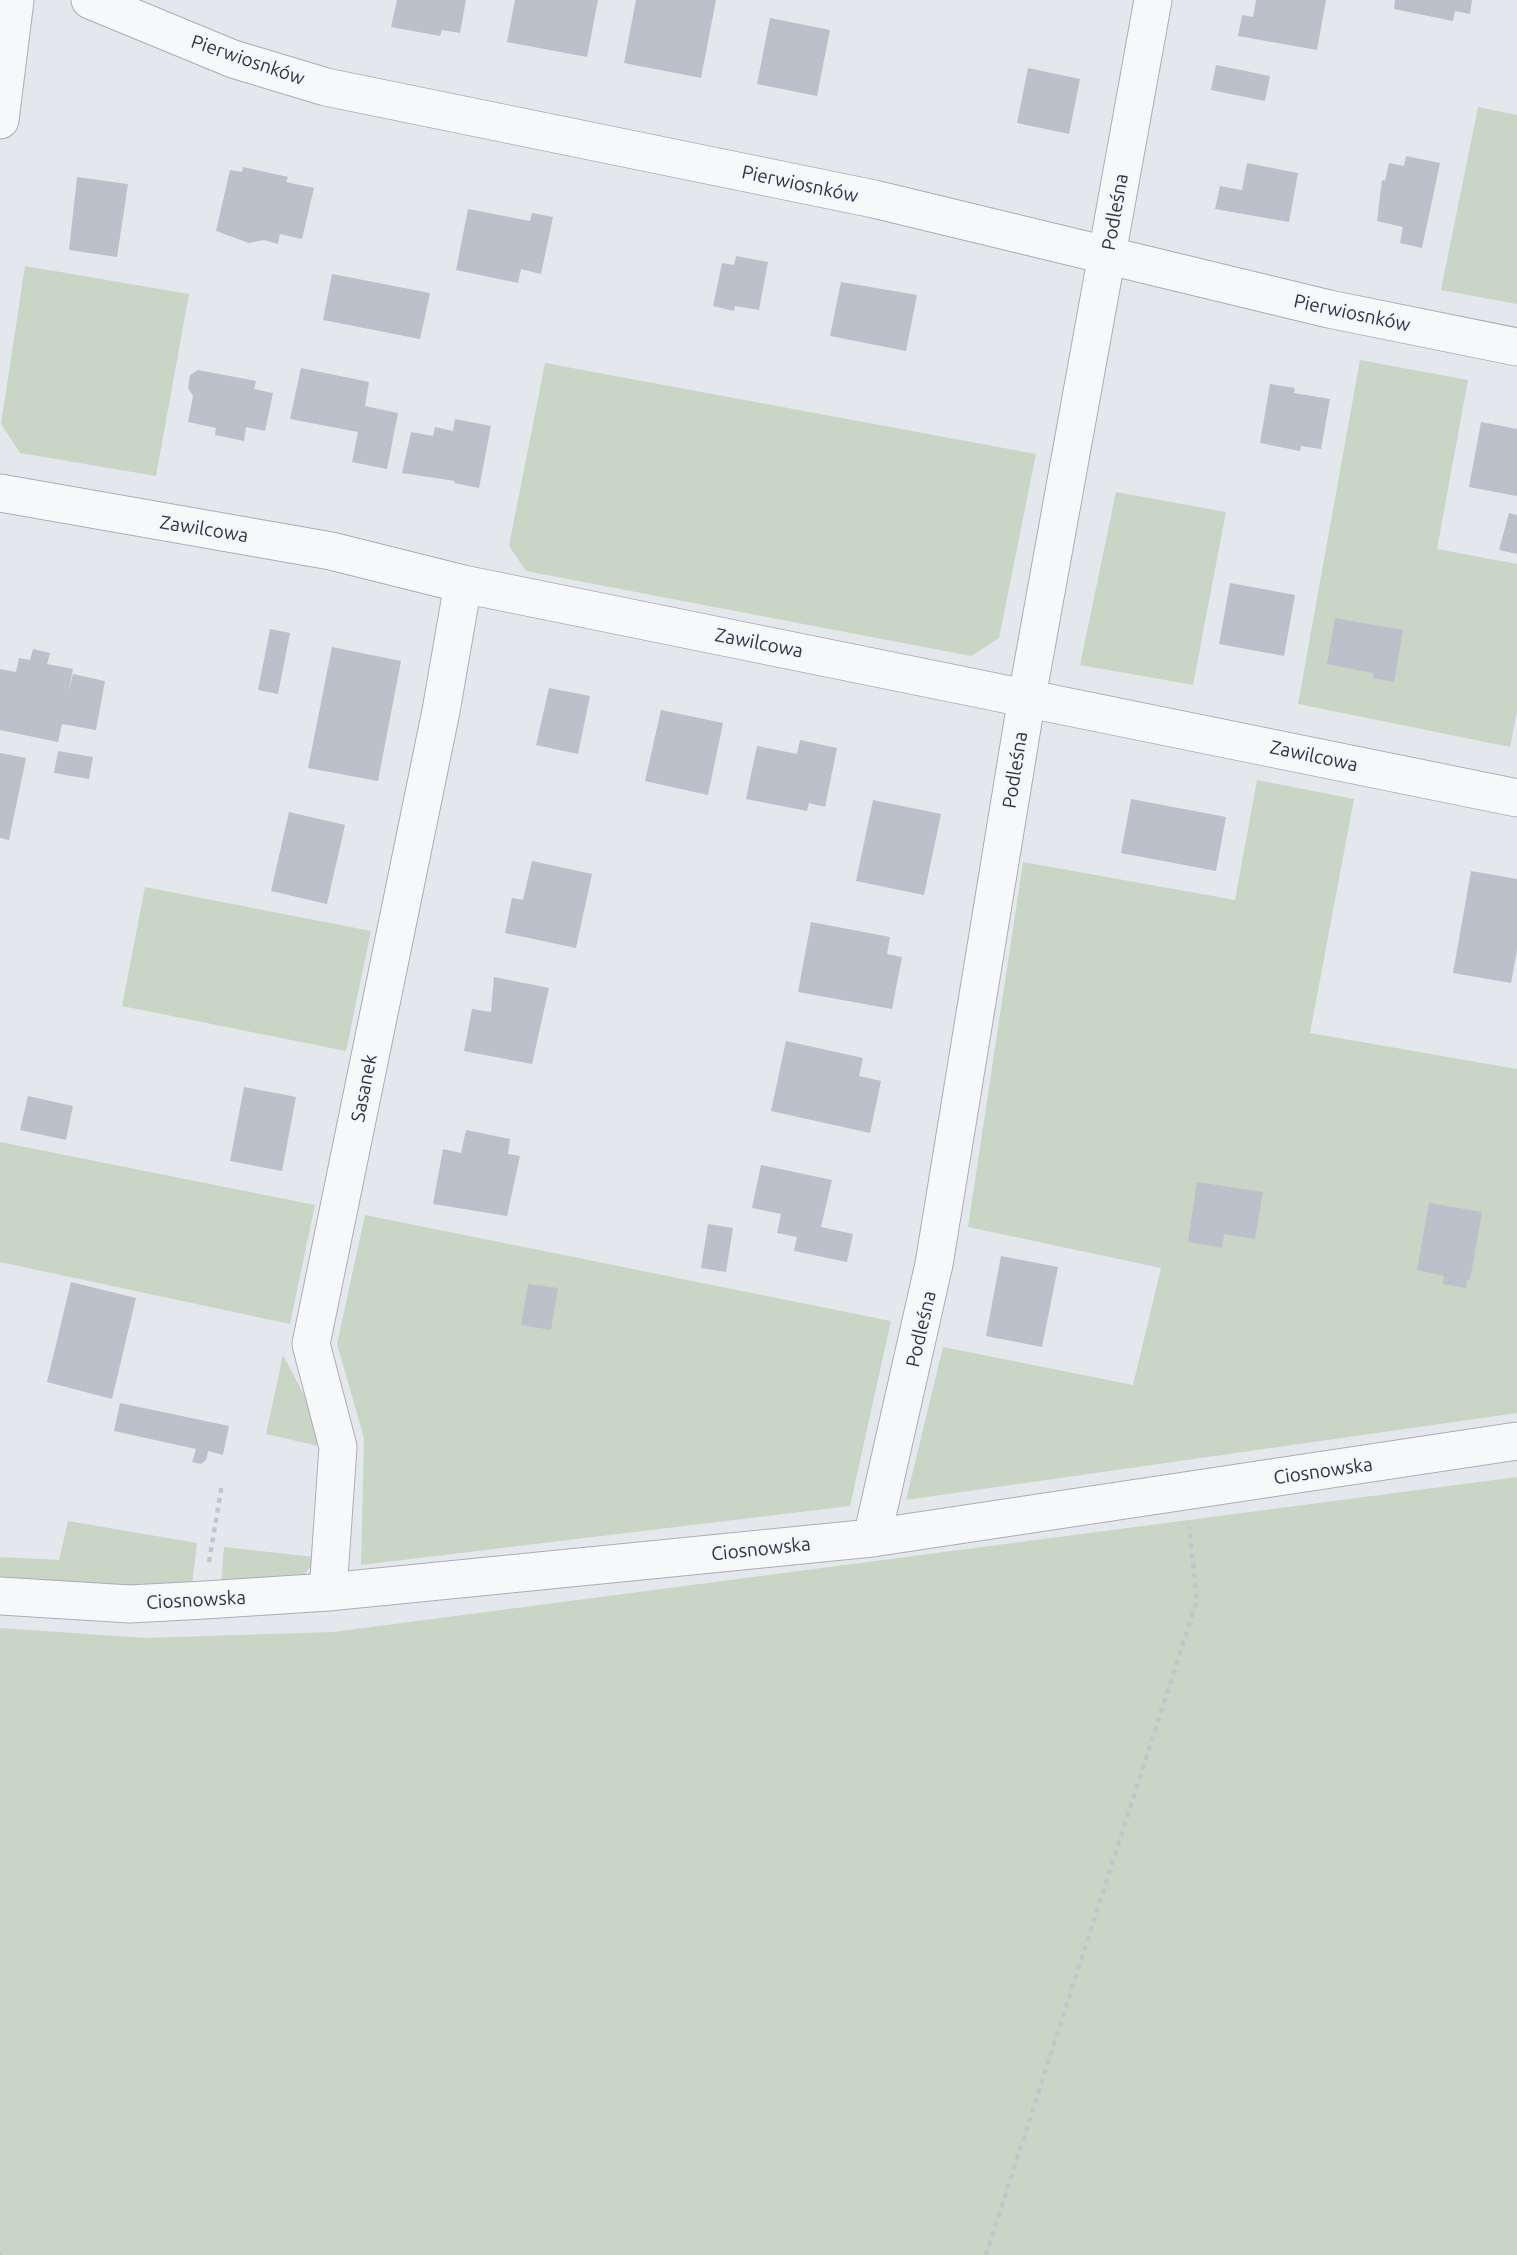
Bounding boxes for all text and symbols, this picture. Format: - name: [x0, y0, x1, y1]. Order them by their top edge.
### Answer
- street label: Pierwiosnków: [188, 30, 308, 90]
- street label: Pierwiosnków: [740, 161, 860, 207]
- street label: Podleśna: [1097, 172, 1133, 252]
- street label: Pierwiosnków: [1292, 290, 1412, 336]
- street label: Zawilcowa: [158, 511, 250, 547]
- street label: Zawilcowa: [713, 623, 805, 663]
- street label: Podleśna: [998, 730, 1032, 810]
- street label: Zawilcowa: [1268, 736, 1360, 776]
- street label: Sasanek: [346, 1052, 382, 1124]
- street label: Podleśna: [901, 1289, 941, 1369]
- street label: Ciosnowska: [1272, 1453, 1374, 1489]
- street label: Ciosnowska: [710, 1532, 812, 1566]
- street label: Ciosnowska: [146, 1586, 246, 1614]

